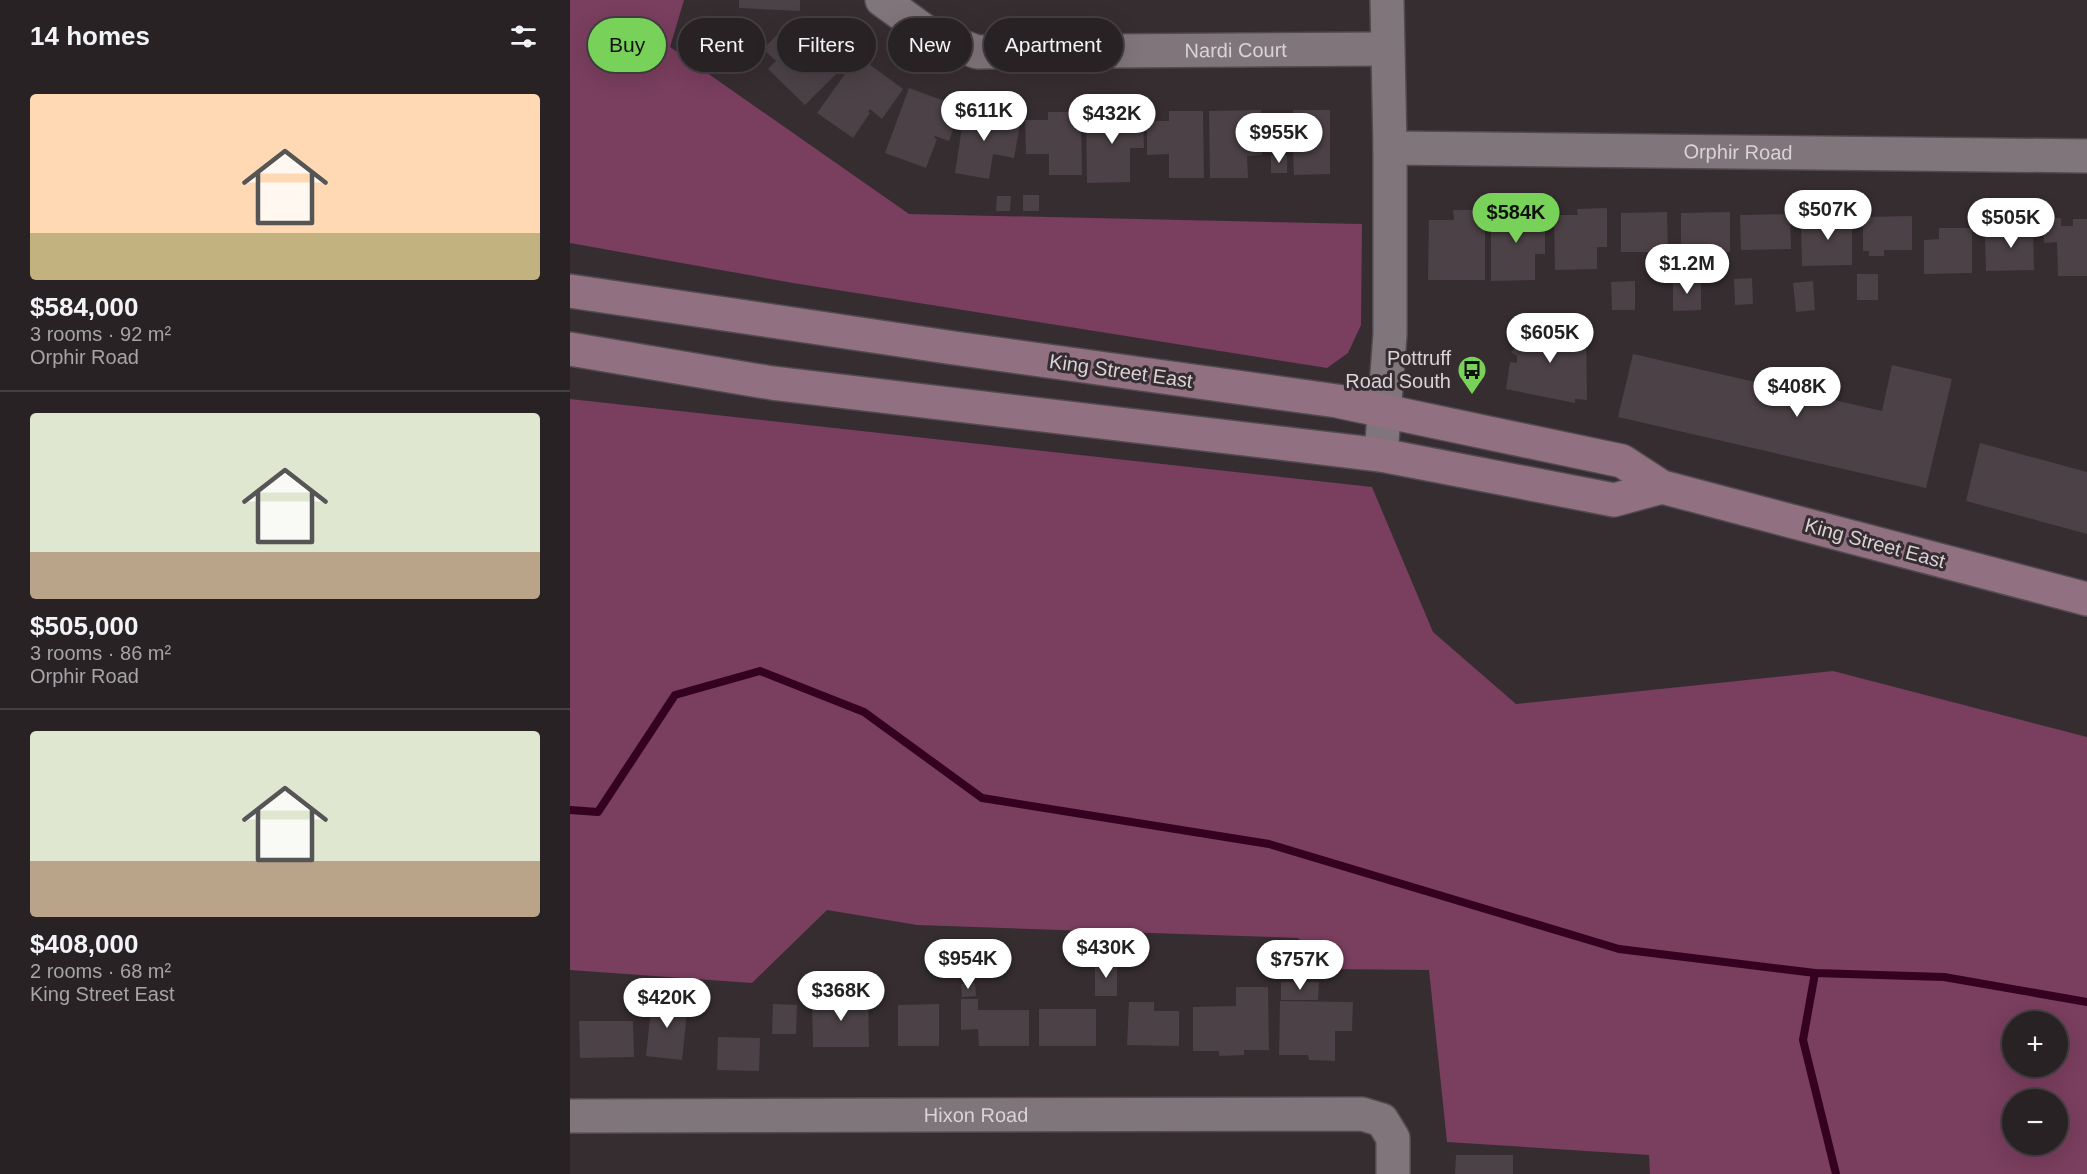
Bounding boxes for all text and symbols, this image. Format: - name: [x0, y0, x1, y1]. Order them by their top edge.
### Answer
- chip: Buy: [588, 18, 666, 72]
- chip: Rent: [678, 18, 765, 72]
- chip: Filters: [777, 18, 876, 72]
- chip: New: [888, 18, 972, 72]
- chip: Apartment: [984, 18, 1123, 72]
- icon: filters: [507, 20, 540, 53]
- text: 14 homes: [30, 21, 150, 51]
- street label: Nardi Court: [1184, 39, 1287, 61]
- pin: $611K: [942, 91, 1026, 142]
- pin: $432K: [1070, 94, 1154, 145]
- text: $611K: [955, 99, 1013, 121]
- text: $432K: [1083, 102, 1141, 124]
- pin: $955K: [1237, 113, 1321, 164]
- text: $955K: [1250, 121, 1308, 143]
- icon: home: [231, 133, 339, 241]
- street label: Orphir Road: [1683, 140, 1793, 164]
- pin: $507K: [1786, 190, 1870, 241]
- pin: $584K: [1474, 193, 1558, 244]
- text: $507K: [1799, 198, 1857, 220]
- pin: $505K: [1969, 198, 2053, 249]
- text: $584K: [1487, 201, 1545, 223]
- text: $505K: [1982, 206, 2040, 228]
- pin: $1.2M: [1645, 244, 1729, 295]
- text: $1.2M: [1659, 252, 1715, 274]
- text: $584,000: [30, 292, 138, 322]
- pin: $605K: [1508, 313, 1592, 364]
- text: $605K: [1521, 321, 1579, 343]
- text: 3 rooms · 92 m²: [30, 323, 171, 345]
- text: Orphir Road: [30, 346, 139, 368]
- place label: Pottruff Road South: [1345, 347, 1451, 392]
- street label: King Street East: [1048, 350, 1195, 392]
- bus stop icon: Pottruff Road South: [1456, 354, 1488, 396]
- pin: $408K: [1755, 367, 1839, 418]
- text: $408K: [1768, 375, 1826, 397]
- icon: home: [231, 452, 339, 560]
- street label: King Street East: [1802, 514, 1948, 572]
- text: $505,000: [30, 611, 138, 641]
- text: 3 rooms · 86 m²: [30, 642, 171, 664]
- text: Orphir Road: [30, 665, 139, 687]
- icon: home: [231, 770, 339, 878]
- pin: $430K: [1064, 928, 1148, 979]
- text: $408,000: [30, 929, 138, 959]
- text: $430K: [1077, 936, 1135, 958]
- pin: $954K: [926, 939, 1010, 990]
- pin: $757K: [1258, 940, 1342, 991]
- text: $954K: [939, 947, 997, 969]
- text: $757K: [1271, 948, 1329, 970]
- text: 2 rooms · 68 m²: [30, 960, 171, 982]
- pin: $368K: [799, 971, 883, 1022]
- pin: $420K: [625, 978, 709, 1029]
- text: $368K: [812, 979, 870, 1001]
- text: King Street East: [30, 983, 175, 1005]
- text: $420K: [638, 986, 696, 1008]
- map controls: [2002, 1011, 2068, 1155]
- button: +: [2002, 1011, 2068, 1077]
- button: −: [2002, 1089, 2068, 1155]
- street label: Hixon Road: [924, 1104, 1028, 1126]

